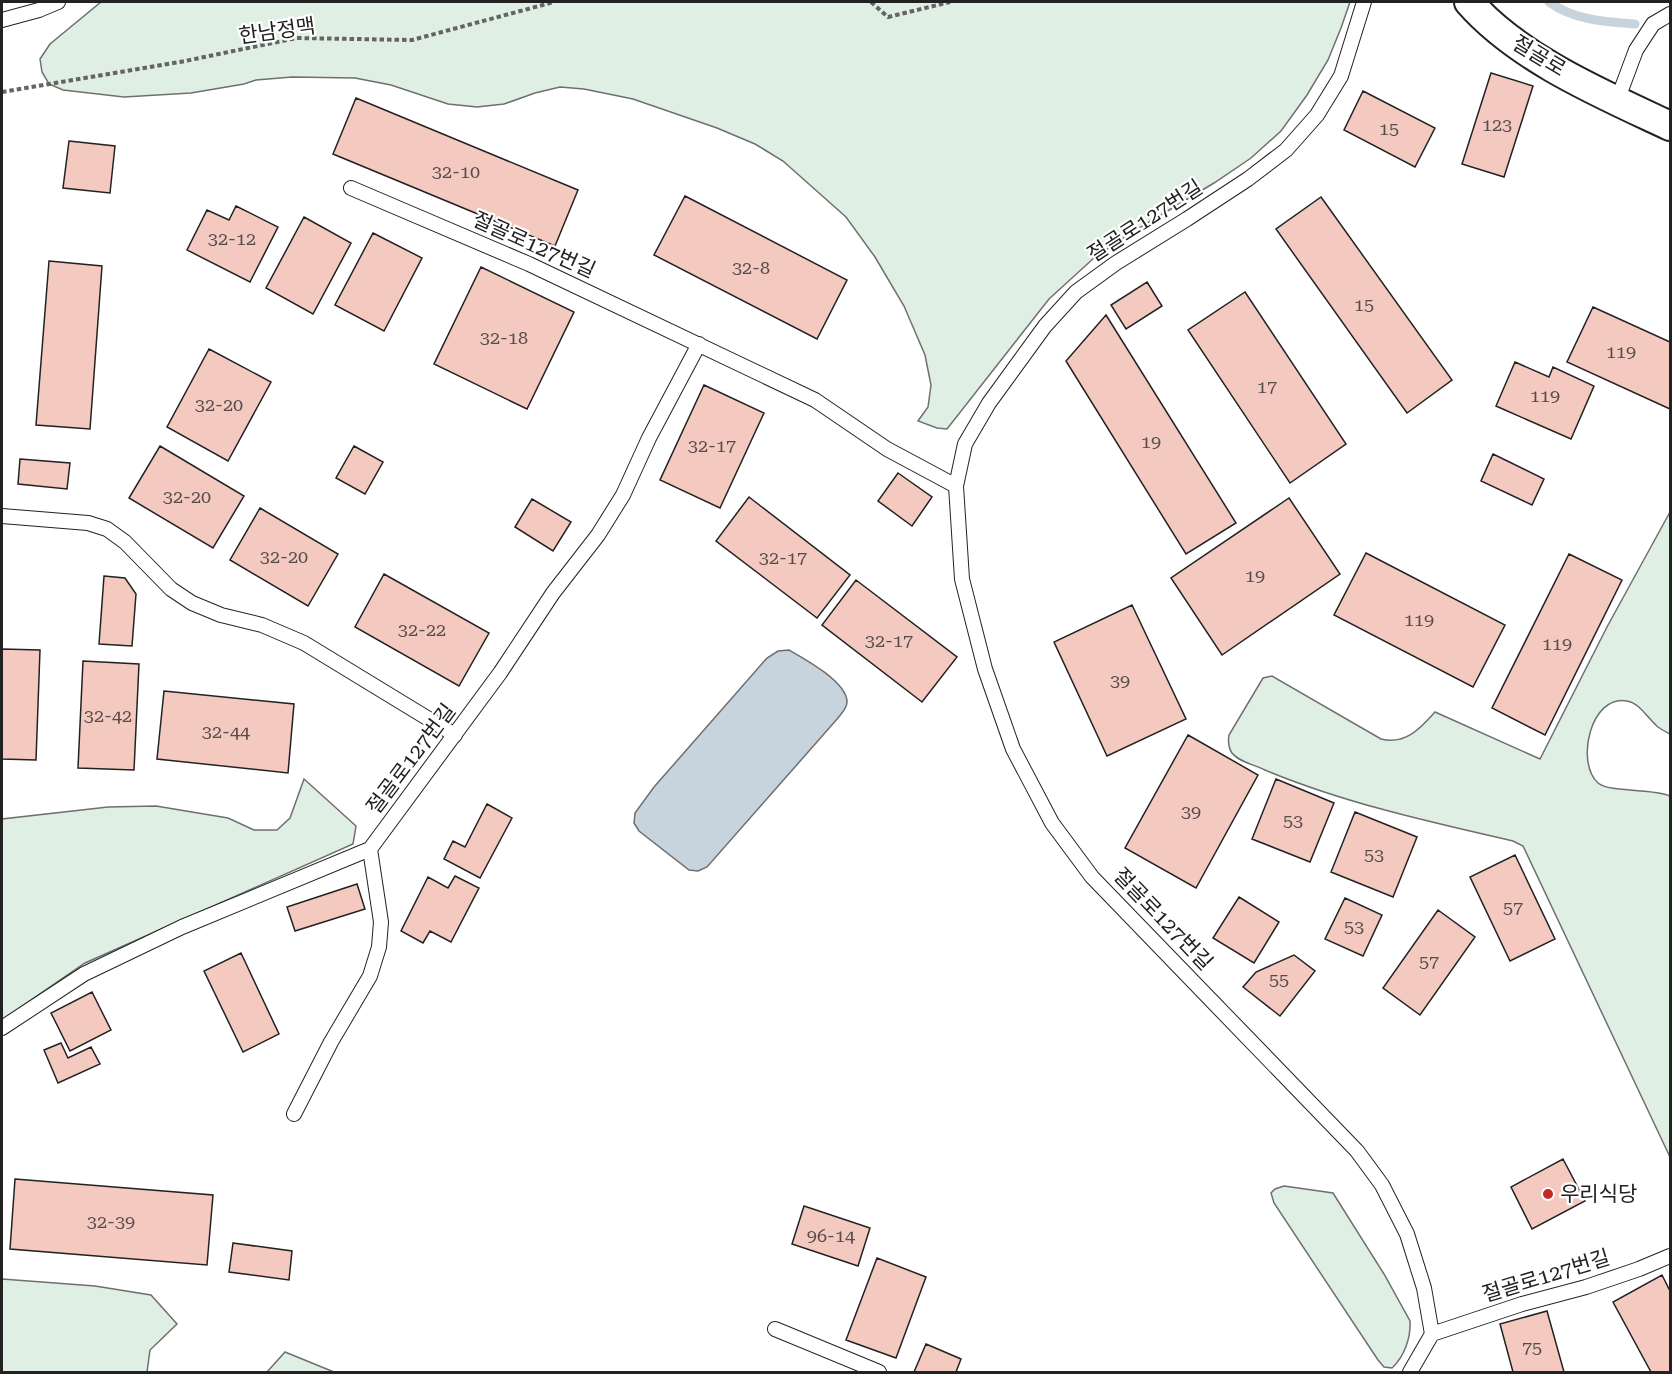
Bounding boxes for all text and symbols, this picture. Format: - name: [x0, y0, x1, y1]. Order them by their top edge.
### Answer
- street label: 한남정맥: [237, 14, 317, 48]
- street label: 절골로: [1508, 31, 1570, 81]
- house number: 123: [1482, 114, 1512, 135]
- house number: 15: [1379, 118, 1399, 139]
- house number: 32-10: [432, 161, 480, 182]
- street label: 절골로127번길: [1083, 175, 1207, 267]
- street label: 절골로127번길: [469, 207, 599, 283]
- house number: 32-12: [208, 228, 256, 249]
- house number: 32-8: [732, 257, 770, 278]
- house number: 15: [1354, 294, 1374, 315]
- house number: 32-18: [480, 327, 528, 348]
- house number: 119: [1606, 341, 1636, 362]
- house number: 17: [1257, 376, 1277, 397]
- house number: 119: [1530, 385, 1560, 406]
- house number: 32-20: [195, 394, 243, 415]
- house number: 19: [1141, 431, 1161, 452]
- house number: 32-17: [688, 435, 736, 456]
- house number: 32-20: [163, 486, 211, 507]
- house number: 32-20: [260, 546, 308, 567]
- house number: 32-17: [759, 547, 807, 568]
- house number: 19: [1245, 565, 1265, 586]
- house number: 119: [1404, 609, 1434, 630]
- house number: 32-22: [398, 619, 446, 640]
- house number: 32-17: [865, 630, 913, 651]
- house number: 119: [1542, 633, 1572, 654]
- house number: 39: [1110, 670, 1130, 691]
- street label: 절골로127번길: [362, 699, 460, 819]
- house number: 32-42: [84, 705, 132, 726]
- house number: 32-44: [202, 721, 250, 742]
- house number: 39: [1181, 801, 1201, 822]
- house number: 53: [1283, 810, 1303, 831]
- house number: 53: [1364, 844, 1384, 865]
- street label: 절골로127번길: [1109, 863, 1217, 975]
- house number: 57: [1503, 897, 1523, 918]
- house number: 53: [1344, 916, 1364, 937]
- house number: 57: [1419, 951, 1439, 972]
- house number: 55: [1269, 969, 1289, 990]
- place label: 우리식당: [1560, 1182, 1637, 1206]
- marker: 우리식당: [1541, 1187, 1555, 1201]
- house number: 32-39: [87, 1211, 135, 1232]
- house number: 96-14: [807, 1225, 855, 1246]
- street label: 절골로127번길: [1479, 1245, 1613, 1307]
- house number: 75: [1522, 1337, 1542, 1358]

